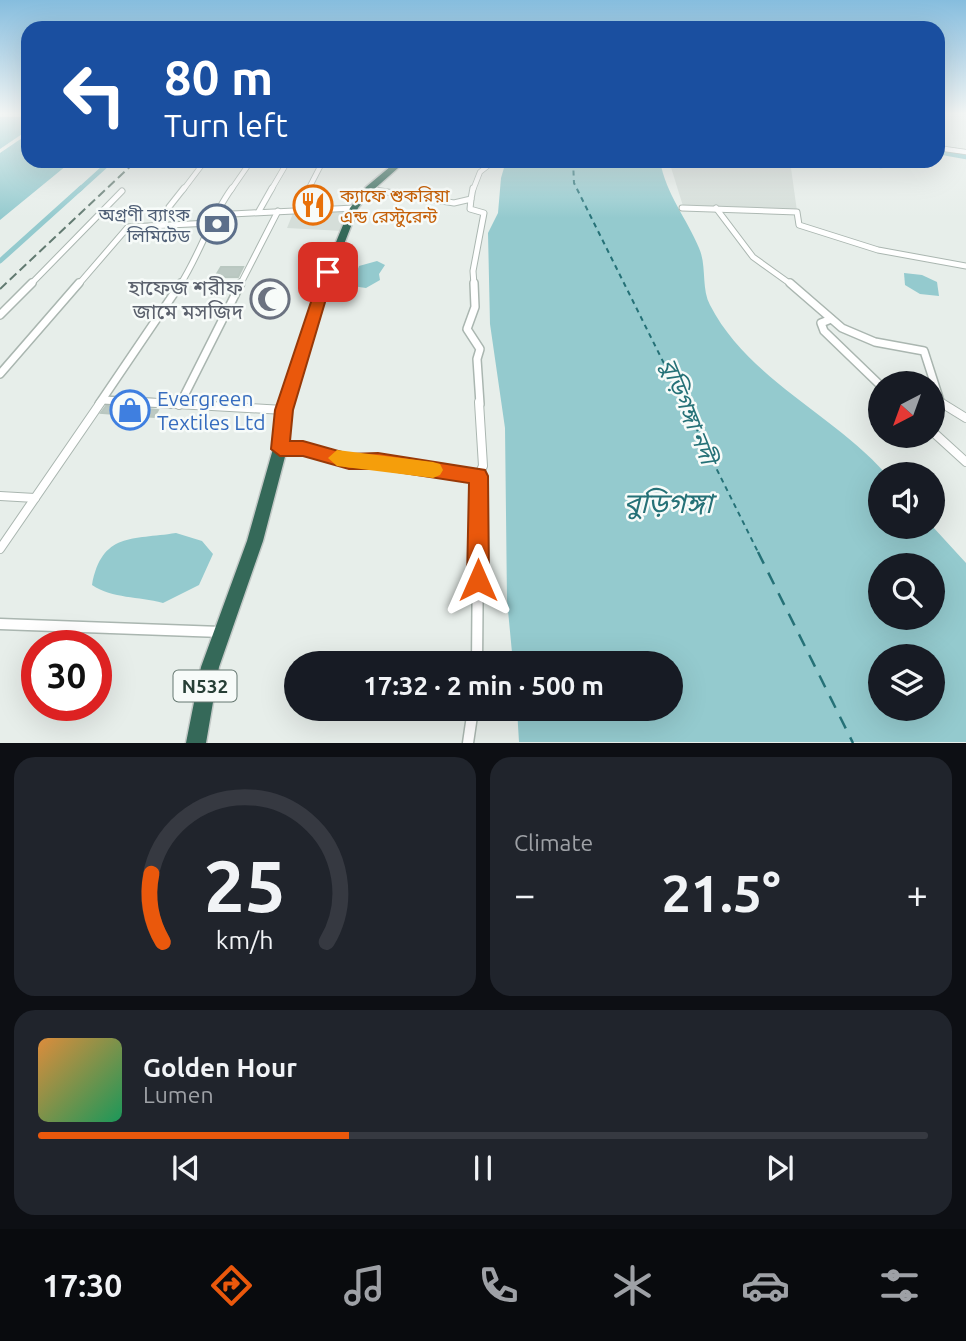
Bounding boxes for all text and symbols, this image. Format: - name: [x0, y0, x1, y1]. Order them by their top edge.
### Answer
- icon: left: [49, 49, 140, 140]
- text: 80 m: [164, 49, 273, 104]
- text: Turn left: [164, 107, 288, 143]
- restaurant icon: ক্যাফে শুকরিয়া এন্ড রেস্টুরেন্ট: [292, 184, 334, 226]
- place label: ক্যাফে শুকরিয়া এন্ড রেস্টুরেন্ট: [339, 185, 450, 228]
- bank icon: অগ্রণী ব্যাংক লিমিটেড: [196, 203, 238, 245]
- place label: অগ্রণী ব্যাংক লিমিটেড: [98, 204, 190, 245]
- pin: [298, 242, 358, 302]
- icon: arrive: [309, 253, 347, 291]
- place label: হাফেজ শরীফ জামে মসজিদ: [127, 275, 244, 323]
- mosque icon: হাফেজ শরীফ জামে মসজিদ: [249, 278, 291, 320]
- water label: বুড়িগঙ্গা নদী: [655, 355, 723, 472]
- north arrow: [868, 371, 945, 448]
- map controls: [868, 371, 945, 721]
- place label: Evergreen Textiles Ltd: [157, 386, 265, 434]
- shop icon: Evergreen Textiles Ltd: [109, 389, 151, 431]
- button: sound: [868, 462, 945, 539]
- water label: বুড়িগঙ্গা: [624, 487, 718, 520]
- position arrow: [441, 543, 515, 617]
- button: search: [868, 553, 945, 630]
- speed limit sign: 30: [21, 630, 112, 721]
- button: layers: [868, 644, 945, 721]
- road number: N532: [174, 670, 236, 702]
- text: 17:32 · 2 min · 500 m: [363, 671, 604, 700]
- text: Climate: [514, 830, 593, 855]
- text: 25: [204, 845, 286, 927]
- text: 21.5°: [661, 864, 781, 922]
- text: −: [514, 873, 535, 915]
- text: +: [907, 873, 928, 915]
- text: km/h: [216, 926, 274, 954]
- text: Golden Hour: [143, 1053, 297, 1082]
- text: Lumen: [143, 1082, 214, 1107]
- icon: previous: [167, 1149, 205, 1187]
- icon: pause: [464, 1149, 502, 1187]
- icon: next: [761, 1149, 799, 1187]
- icon: directions: [207, 1261, 256, 1310]
- icon: music: [340, 1261, 389, 1310]
- icon: phone: [474, 1261, 523, 1310]
- icon: climate: [608, 1261, 657, 1310]
- icon: car: [741, 1261, 790, 1310]
- icon: filters: [875, 1261, 924, 1310]
- text: 17:30: [42, 1267, 122, 1303]

